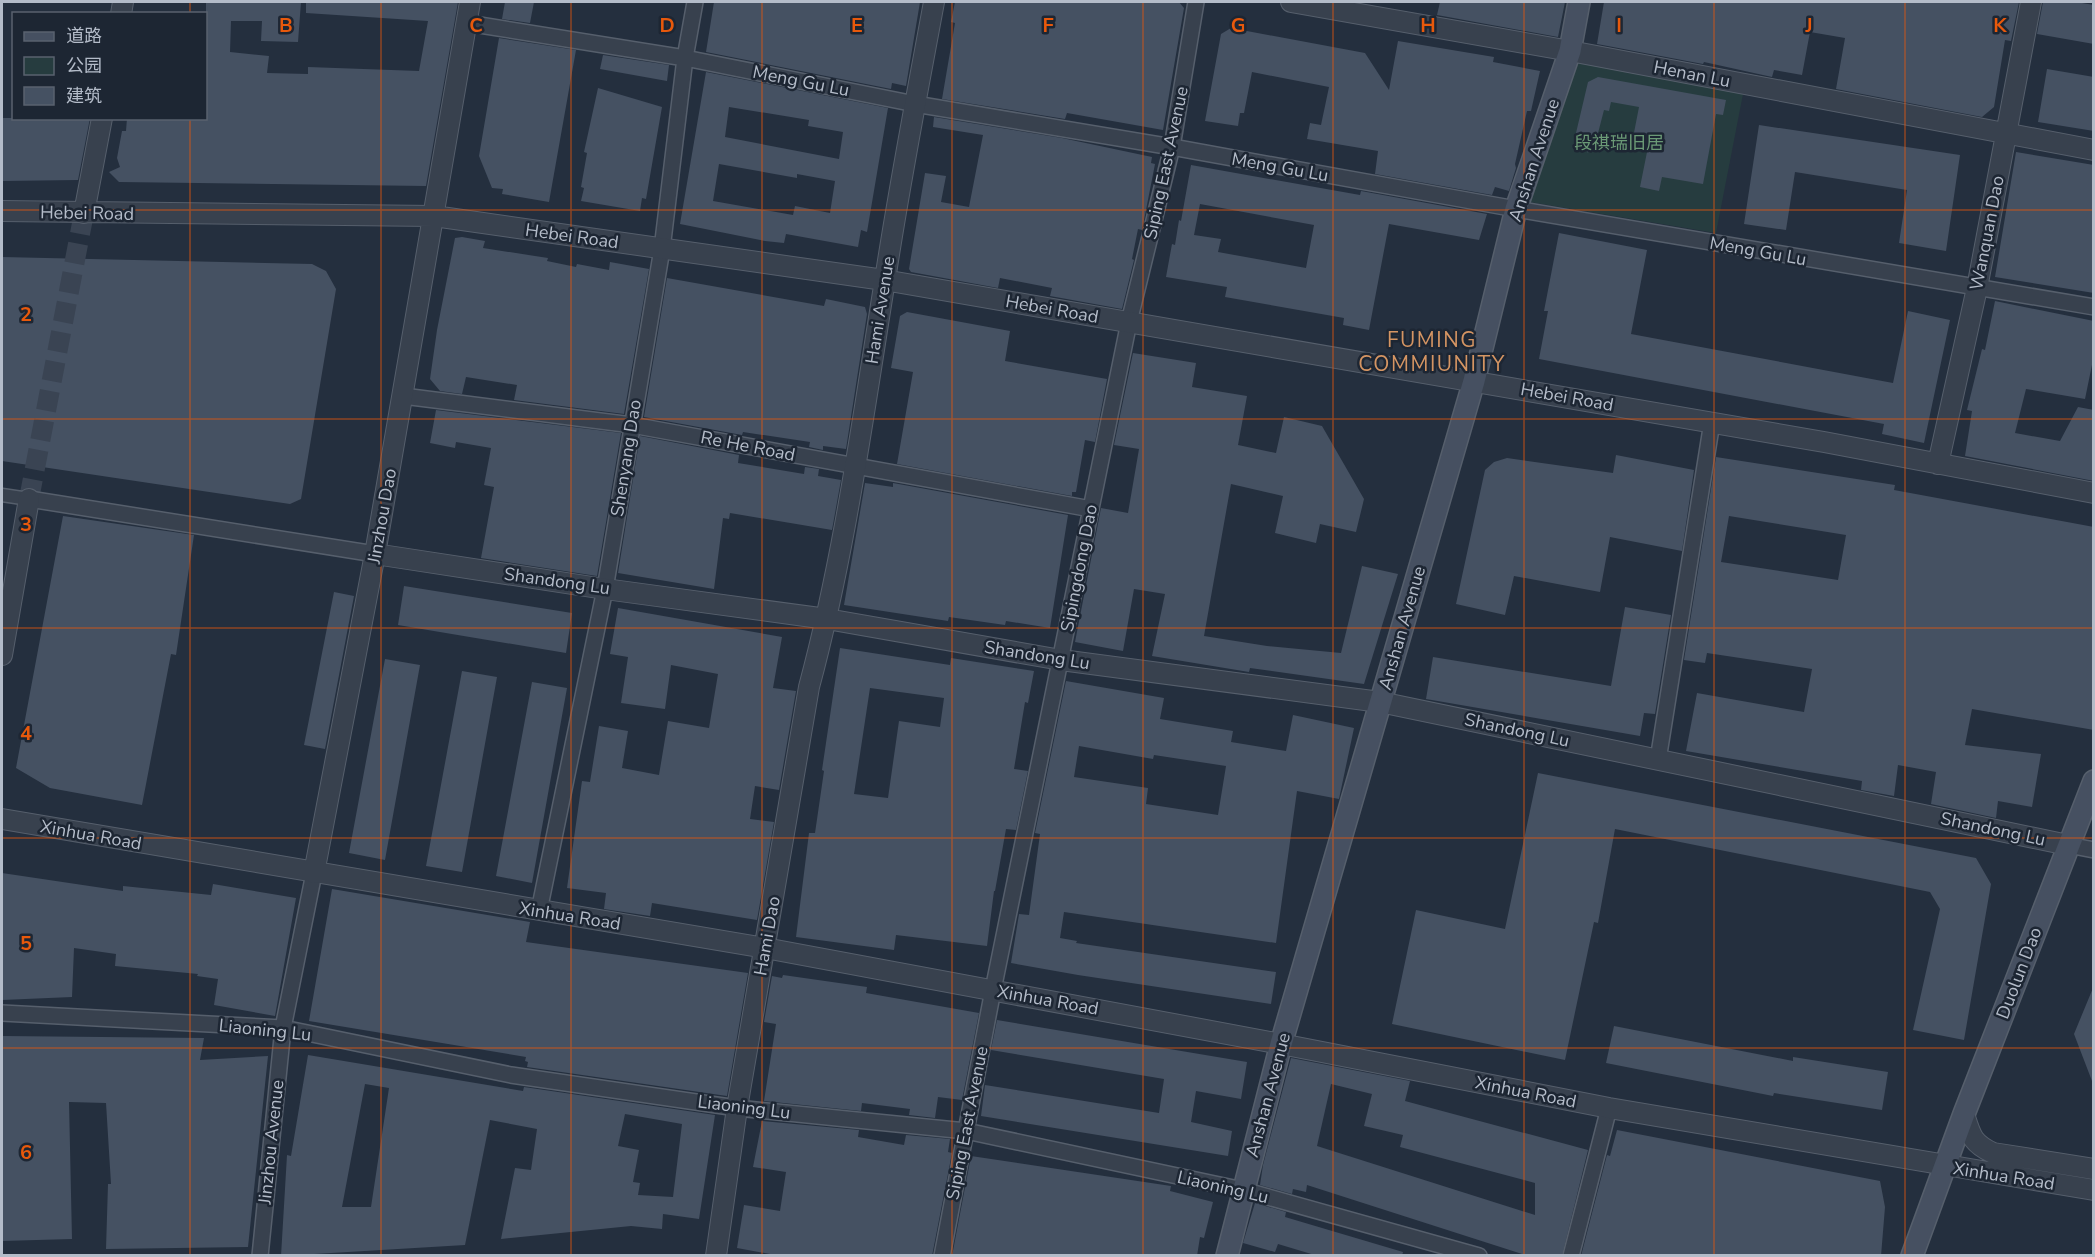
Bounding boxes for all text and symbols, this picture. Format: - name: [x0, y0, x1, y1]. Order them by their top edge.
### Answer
- legend: [12, 12, 207, 120]
- text: B: [279, 12, 293, 39]
- text: C: [469, 12, 483, 39]
- text: D: [659, 12, 675, 39]
- text: E: [851, 12, 863, 39]
- text: F: [1042, 12, 1054, 39]
- text: G: [1231, 12, 1245, 39]
- text: H: [1420, 12, 1436, 39]
- text: I: [1616, 12, 1622, 39]
- text: J: [1804, 12, 1813, 39]
- text: K: [1993, 12, 2007, 39]
- text: 道路: [66, 24, 102, 48]
- text: 公园: [66, 54, 102, 78]
- street label: Henan Lu: [1652, 55, 1732, 93]
- street label: Meng Gu Lu: [751, 60, 851, 102]
- text: 建筑: [66, 84, 102, 108]
- street label: Siping East Avenue: [1138, 84, 1194, 242]
- street label: Anshan Avenue: [1503, 95, 1565, 225]
- park label: 段祺瑞旧居: [1574, 131, 1664, 155]
- street label: Meng Gu Lu: [1230, 147, 1330, 187]
- street label: Wanquan Dao: [1964, 174, 2010, 292]
- street label: Hebei Road: [40, 200, 134, 226]
- street label: Hebei Road: [524, 218, 620, 254]
- street label: Meng Gu Lu: [1708, 231, 1808, 271]
- street label: Hami Avenue: [860, 254, 900, 366]
- street label: Hebei Road: [1004, 289, 1100, 329]
- text: 2: [20, 301, 32, 328]
- district label: FUMING COMMIUNITY: [1358, 326, 1506, 378]
- street label: Hebei Road: [1519, 377, 1615, 417]
- street label: Shenyang Dao: [605, 398, 647, 518]
- street label: Re He Road: [699, 425, 797, 467]
- street label: Jinzhou Dao: [362, 466, 402, 567]
- street label: Sipingdong Dao: [1055, 502, 1103, 634]
- text: 3: [20, 511, 32, 538]
- street label: Shandong Lu: [503, 562, 611, 600]
- street label: Anshan Avenue: [1373, 563, 1431, 693]
- street label: Shandong Lu: [982, 635, 1092, 675]
- street label: Shandong Lu: [1462, 707, 1572, 753]
- text: 4: [20, 720, 32, 747]
- street label: Shandong Lu: [1938, 806, 2048, 852]
- street label: Xinhua Road: [38, 814, 144, 856]
- street label: Hami Dao: [748, 894, 786, 978]
- street label: Xinhua Road: [518, 896, 622, 936]
- street label: Duolun Dao: [1990, 924, 2048, 1022]
- text: 5: [20, 930, 32, 957]
- street label: Xinhua Road: [995, 979, 1101, 1021]
- street label: Liaoning Lu: [218, 1013, 312, 1047]
- street label: Anshan Avenue: [1240, 1030, 1296, 1160]
- street label: Siping East Avenue: [940, 1044, 994, 1202]
- street label: Xinhua Road: [1473, 1070, 1579, 1114]
- street label: Jinzhou Avenue: [252, 1079, 289, 1206]
- street label: Liaoning Lu: [696, 1089, 792, 1125]
- text: 6: [20, 1139, 32, 1166]
- street label: Xinhua Road: [1952, 1156, 2056, 1196]
- street label: Liaoning Lu: [1175, 1165, 1271, 1209]

